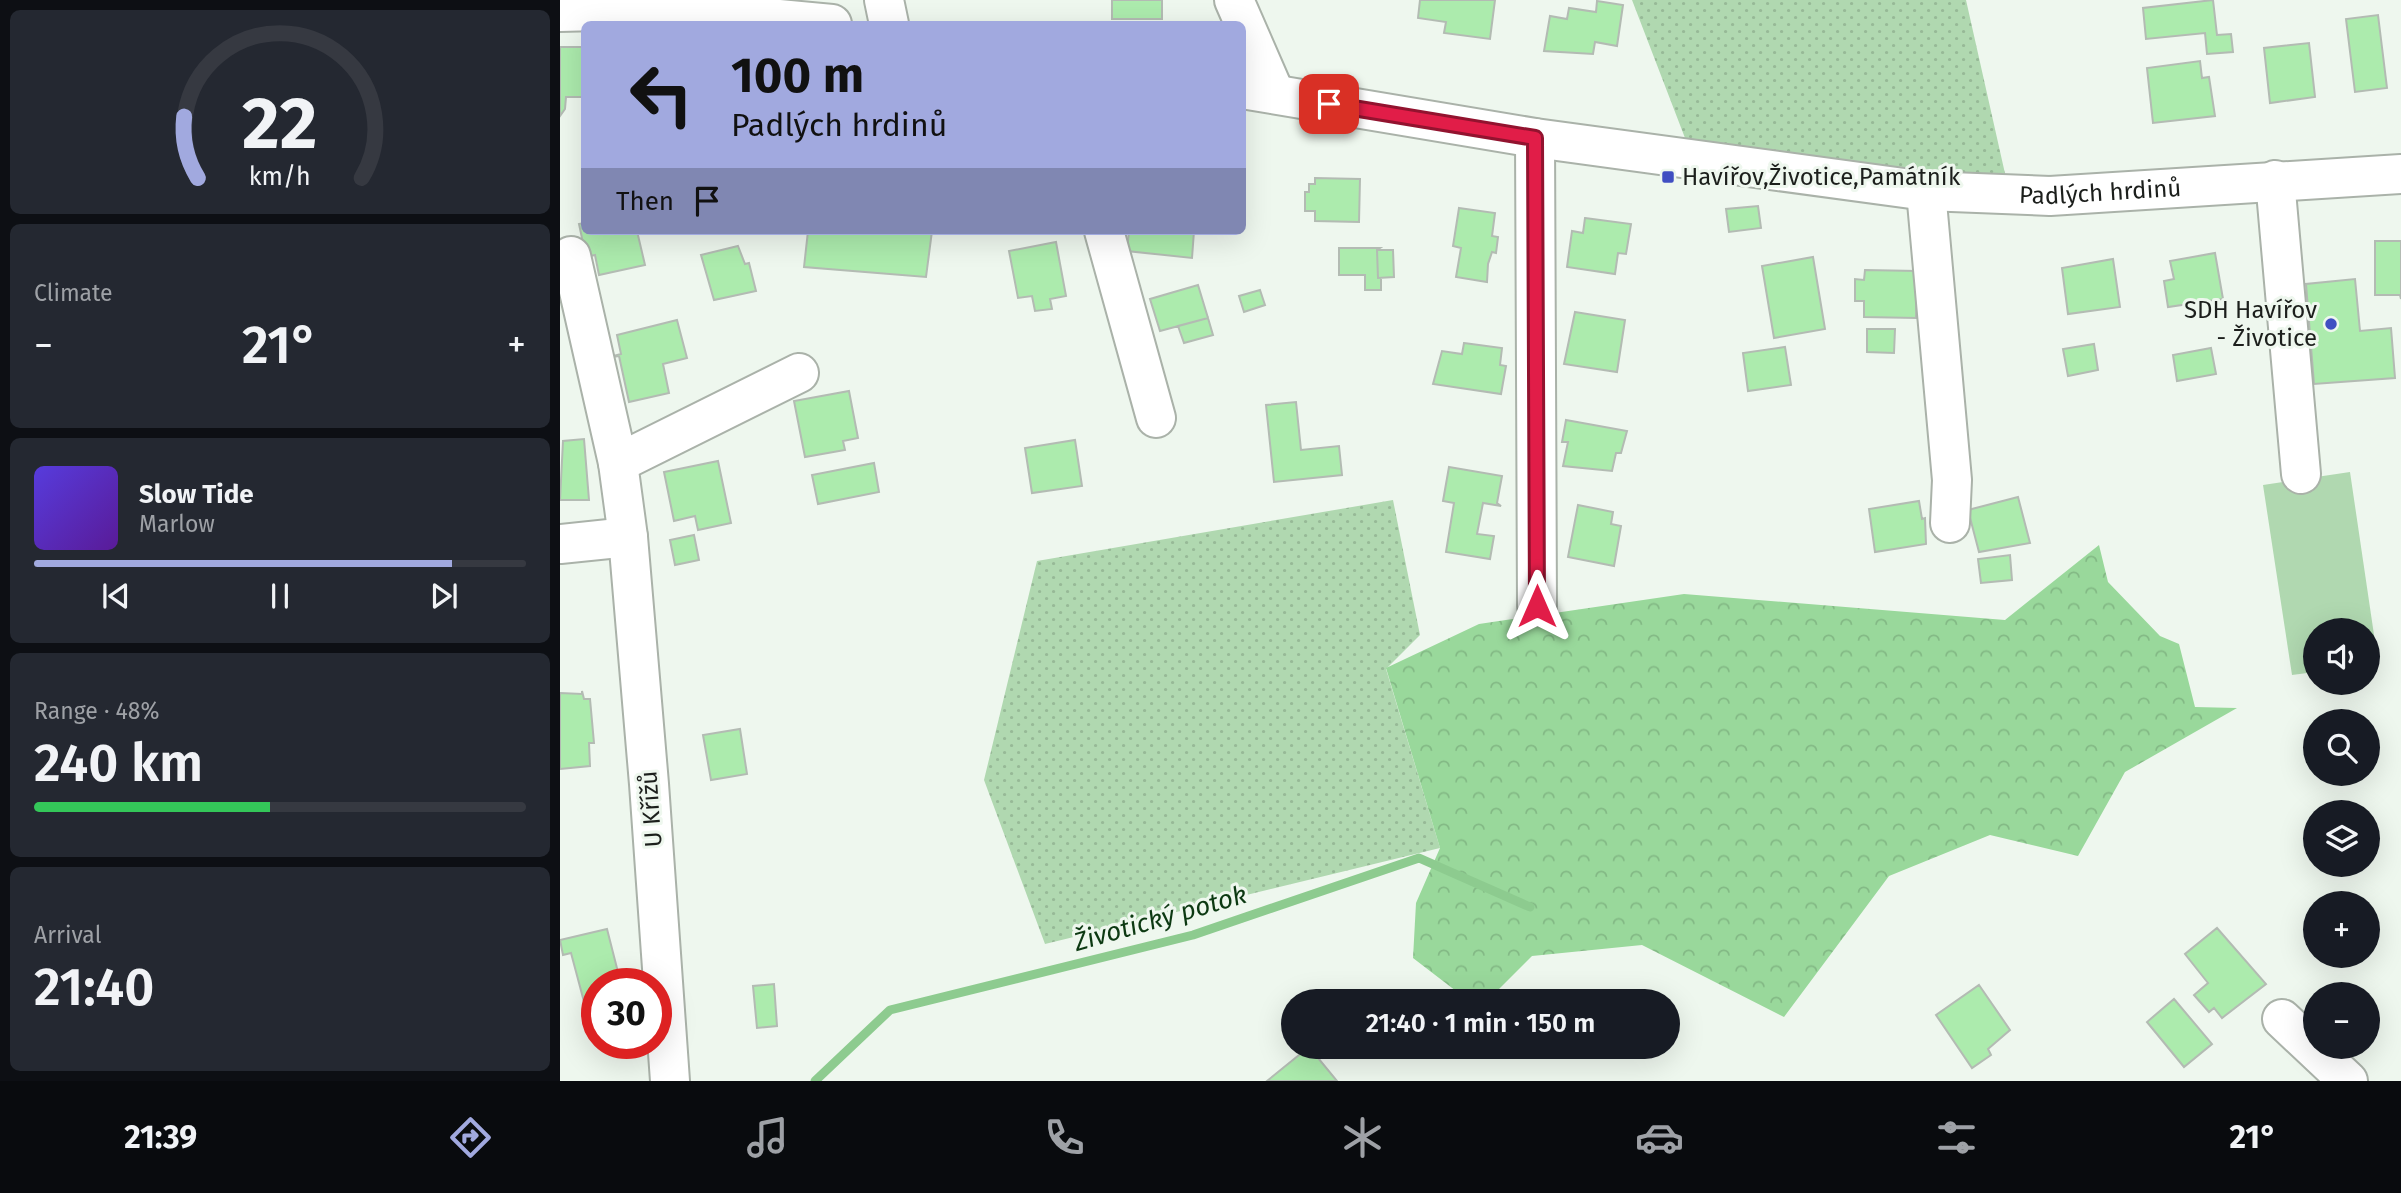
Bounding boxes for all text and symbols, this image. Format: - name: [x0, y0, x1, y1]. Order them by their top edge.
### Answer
- text: 100 m: [731, 46, 864, 105]
- icon: left: [616, 49, 707, 140]
- pin: [1299, 74, 1359, 134]
- text: 22: [242, 80, 318, 167]
- icon: arrive: [1310, 85, 1348, 123]
- text: Padlých hrdinů: [731, 106, 947, 144]
- text: km/h: [249, 162, 311, 192]
- place label: Havířov,Životice,Památník: [1682, 163, 1961, 191]
- marker: Havířov,Životice,Památník: [1660, 169, 1676, 185]
- street label: Padlých hrdinů: [2019, 174, 2182, 210]
- icon: arrive: [688, 182, 726, 220]
- text: Then: [616, 186, 674, 217]
- text: Climate: [34, 279, 113, 307]
- place label: SDH Havířov - Životice: [2184, 296, 2317, 352]
- text: 21°: [242, 314, 318, 377]
- marker: SDH Havířov - Životice: [2323, 316, 2339, 332]
- text: −: [34, 322, 53, 368]
- text: +: [507, 322, 526, 368]
- text: Slow Tide: [139, 479, 254, 510]
- text: Marlow: [139, 510, 215, 538]
- position arrow: [1500, 569, 1574, 643]
- icon: previous: [97, 577, 135, 615]
- icon: pause: [261, 577, 299, 615]
- icon: next: [425, 577, 463, 615]
- map controls: [2303, 618, 2380, 1059]
- button: sound: [2303, 618, 2380, 695]
- text: Range · 48%: [34, 697, 159, 725]
- button: search: [2303, 709, 2380, 786]
- text: 240 km: [34, 732, 203, 795]
- street label: U Křížů: [634, 770, 668, 848]
- button: layers: [2303, 800, 2380, 877]
- water label: Životický potok: [1069, 879, 1250, 958]
- button: +: [2303, 891, 2380, 968]
- text: Arrival: [34, 921, 101, 949]
- text: 21:40: [34, 956, 154, 1019]
- speed limit sign: 30: [581, 968, 672, 1059]
- button: −: [2303, 982, 2380, 1059]
- text: 21:40 · 1 min · 150 m: [1366, 1008, 1595, 1039]
- icon: directions: [446, 1113, 495, 1162]
- icon: music: [743, 1113, 792, 1162]
- icon: phone: [1040, 1113, 1089, 1162]
- icon: climate: [1338, 1113, 1387, 1162]
- icon: car: [1635, 1113, 1684, 1162]
- icon: filters: [1932, 1113, 1981, 1162]
- text: 21:39: [124, 1118, 197, 1156]
- text: 21°: [2229, 1118, 2277, 1156]

